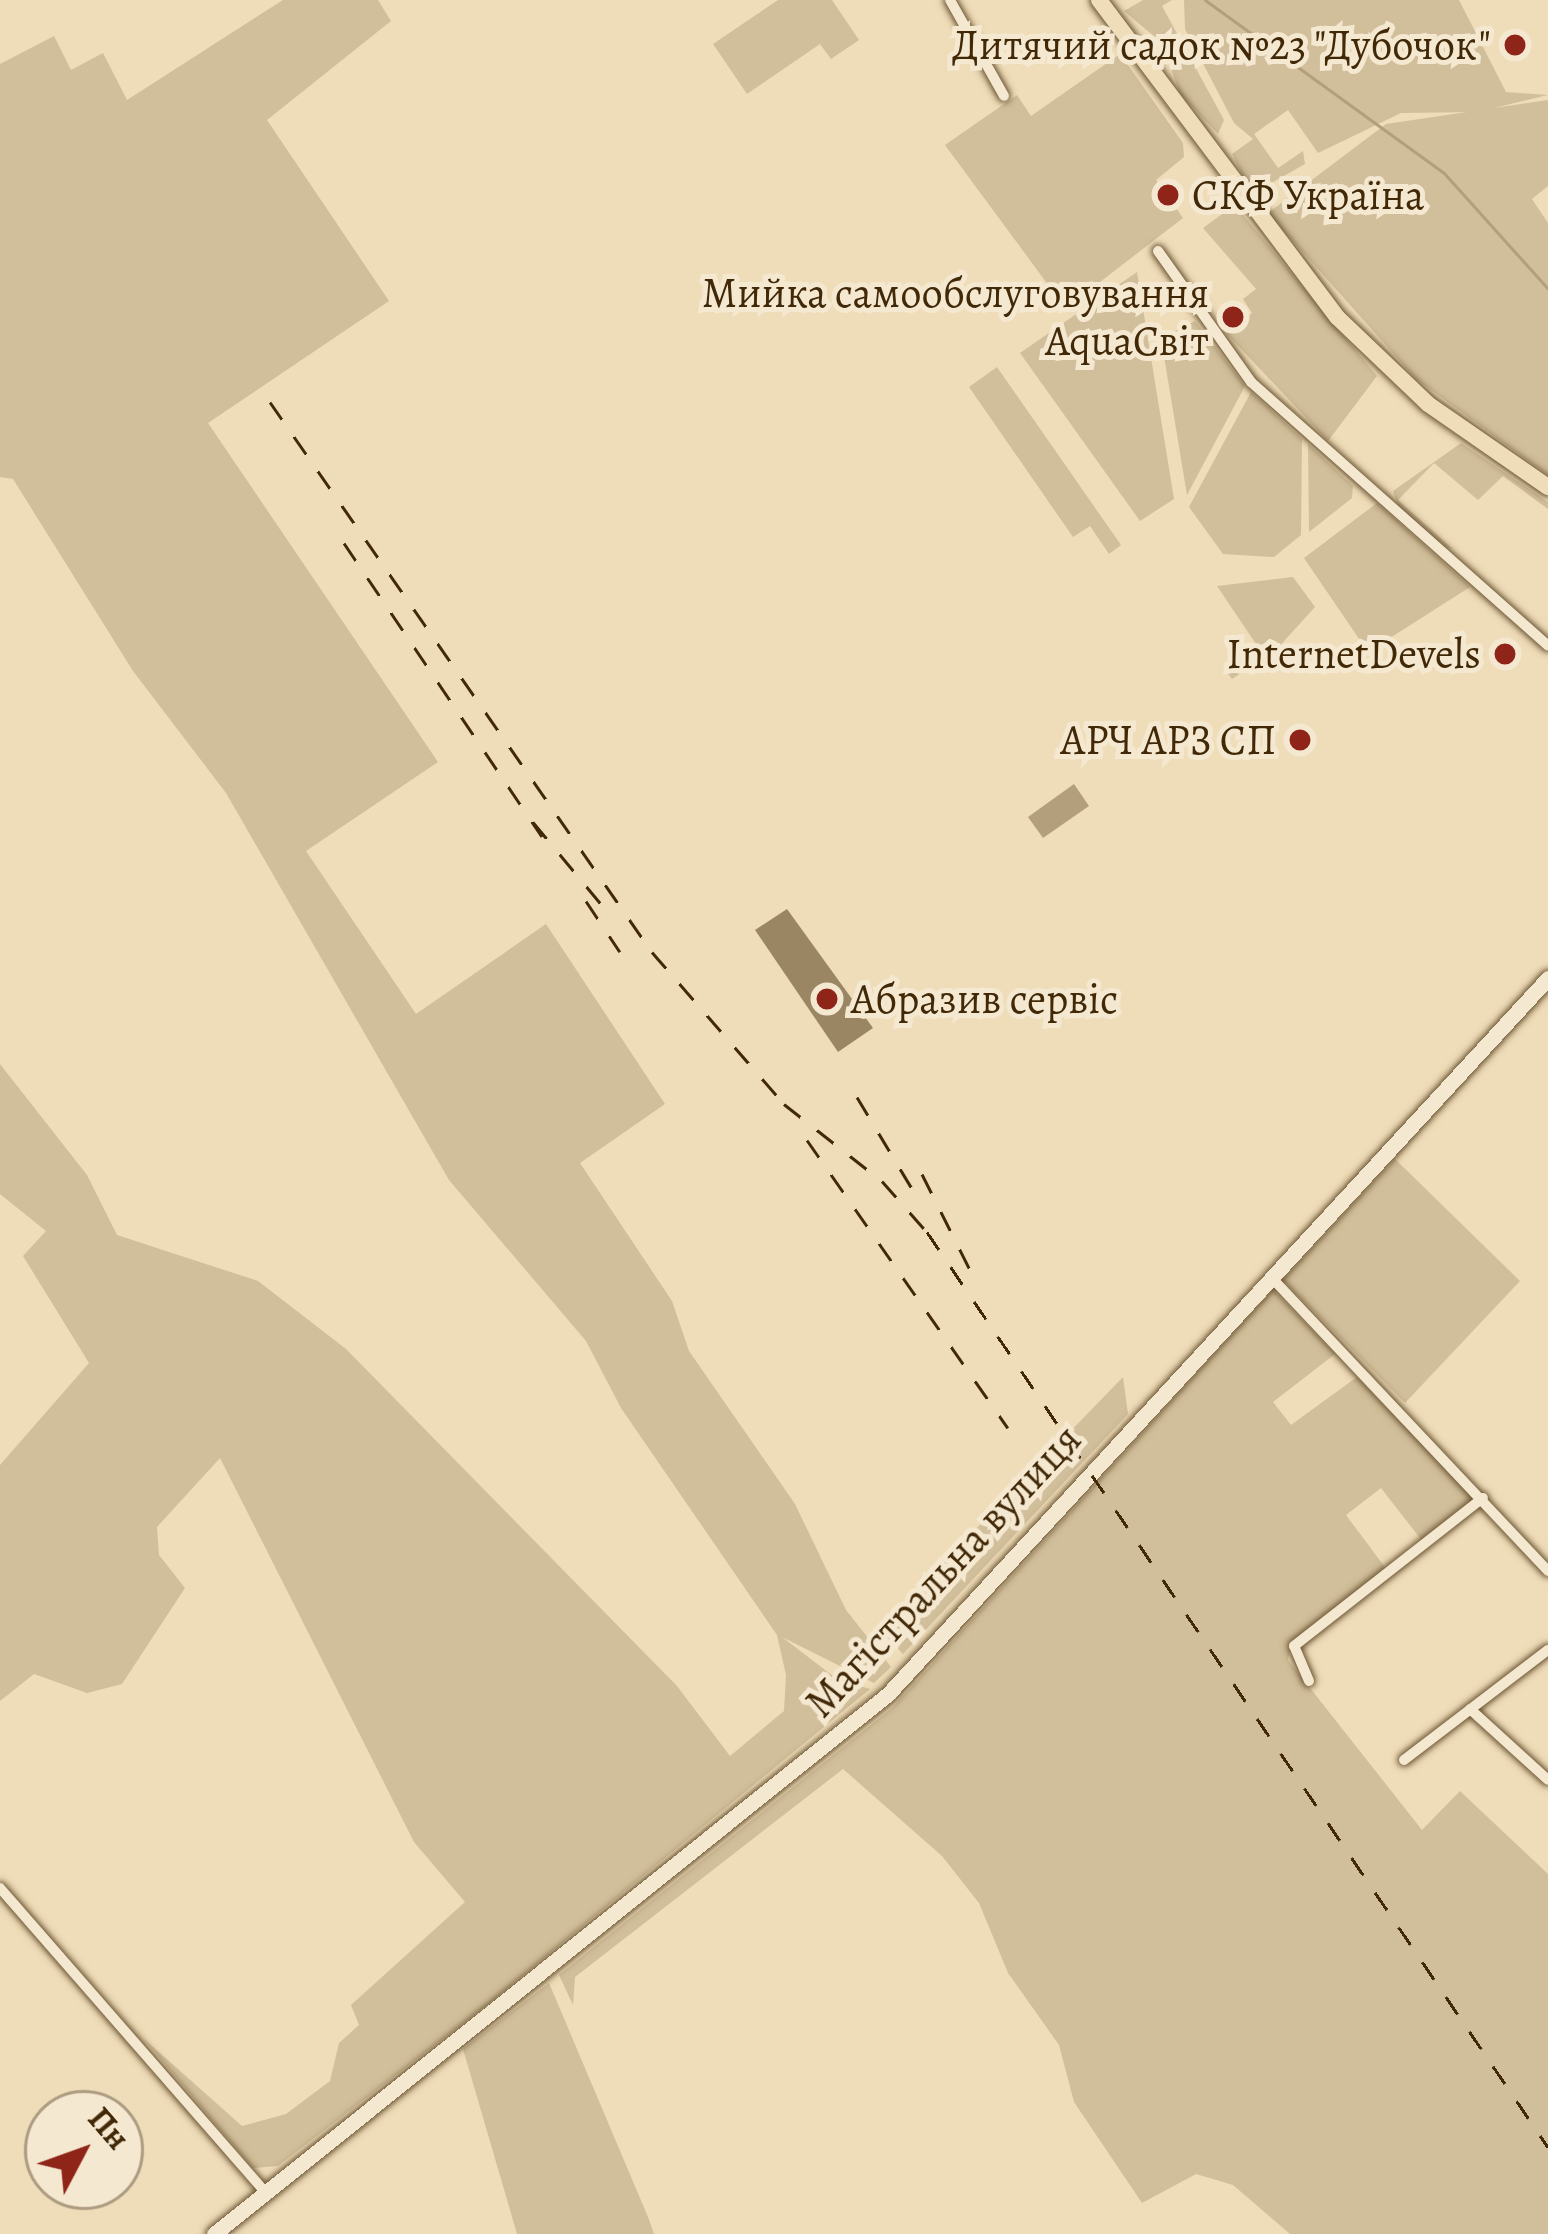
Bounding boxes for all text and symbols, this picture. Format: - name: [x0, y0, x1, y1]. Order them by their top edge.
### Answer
- place label: Дитячий садок №23 "Дубочок": [951, 20, 1491, 70]
- marker: Дитячий садок №23 "Дубочок": [1502, 32, 1528, 58]
- place label: СКФ Україна: [1192, 170, 1424, 220]
- marker: СКФ Україна: [1155, 182, 1181, 208]
- place label: Мийка самообслуговування AquaСвіт: [702, 268, 1209, 366]
- marker: Мийка самообслуговування AquaСвіт: [1220, 304, 1246, 330]
- place label: InternetDevels: [1226, 629, 1481, 679]
- marker: InternetDevels: [1492, 641, 1518, 667]
- place label: АРЧ АРЗ СП: [1061, 715, 1276, 765]
- marker: АРЧ АРЗ СП: [1287, 727, 1313, 753]
- place label: Абразив сервіс: [851, 974, 1118, 1024]
- marker: Абразив сервіс: [814, 986, 840, 1012]
- street label: Магістральна вулиця: [794, 1414, 1092, 1728]
- north arrow: [24, 2090, 144, 2210]
- text: Пн: [78, 2097, 140, 2159]

